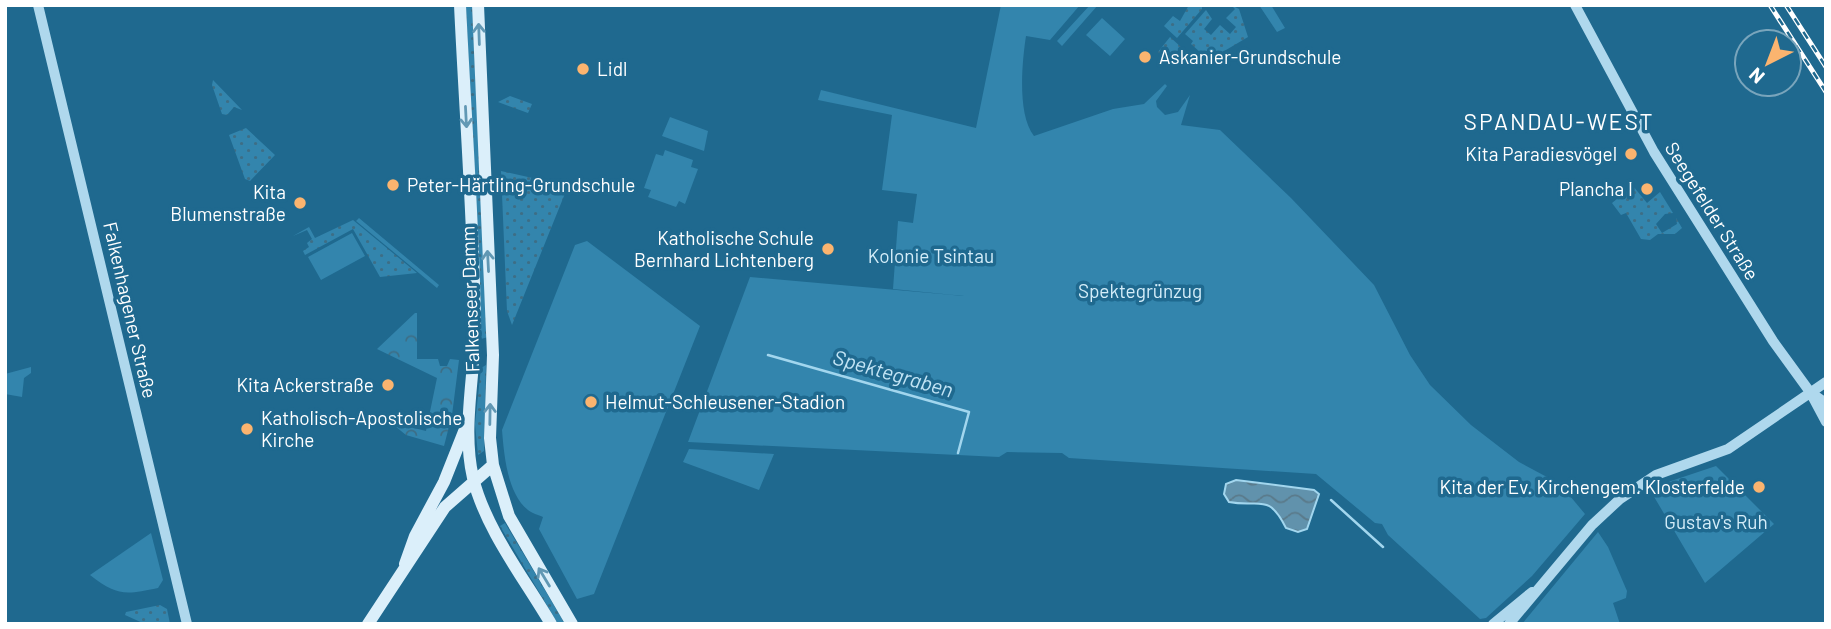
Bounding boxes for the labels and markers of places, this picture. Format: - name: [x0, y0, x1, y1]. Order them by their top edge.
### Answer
- place label: Askanier-Grundschule: [1159, 45, 1341, 68]
- marker: Askanier-Grundschule: [1137, 49, 1153, 65]
- place label: Lidl: [597, 57, 627, 80]
- marker: Lidl: [575, 61, 591, 77]
- place label: Kita Paradiesvögel: [1465, 142, 1617, 165]
- marker: Kita Paradiesvögel: [1623, 146, 1639, 162]
- place label: Peter-Härtling-Grundschule: [407, 173, 635, 196]
- marker: Peter-Härtling-Grundschule: [385, 177, 401, 193]
- place label: Plancha I: [1559, 177, 1633, 200]
- place label: Kita Blumenstraße: [170, 180, 286, 225]
- marker: Plancha I: [1639, 181, 1655, 197]
- marker: Kita Blumenstraße: [292, 195, 308, 211]
- place label: Katholische Schule Bernhard Lichtenberg: [634, 226, 814, 271]
- marker: Katholische Schule Bernhard Lichtenberg: [820, 241, 836, 257]
- place label: Kita Ackerstraße: [236, 373, 374, 396]
- marker: Kita Ackerstraße: [380, 377, 396, 393]
- place label: Helmut-Schleusener-Stadion: [605, 390, 845, 413]
- marker: Helmut-Schleusener-Stadion: [583, 394, 599, 410]
- place label: Katholisch-Apostolische Kirche: [261, 406, 462, 451]
- marker: Katholisch-Apostolische Kirche: [239, 421, 255, 437]
- place label: Kita der Ev. Kirchengem. Klosterfelde: [1440, 475, 1745, 498]
- marker: Kita der Ev. Kirchengem. Klosterfelde: [1751, 479, 1767, 495]

